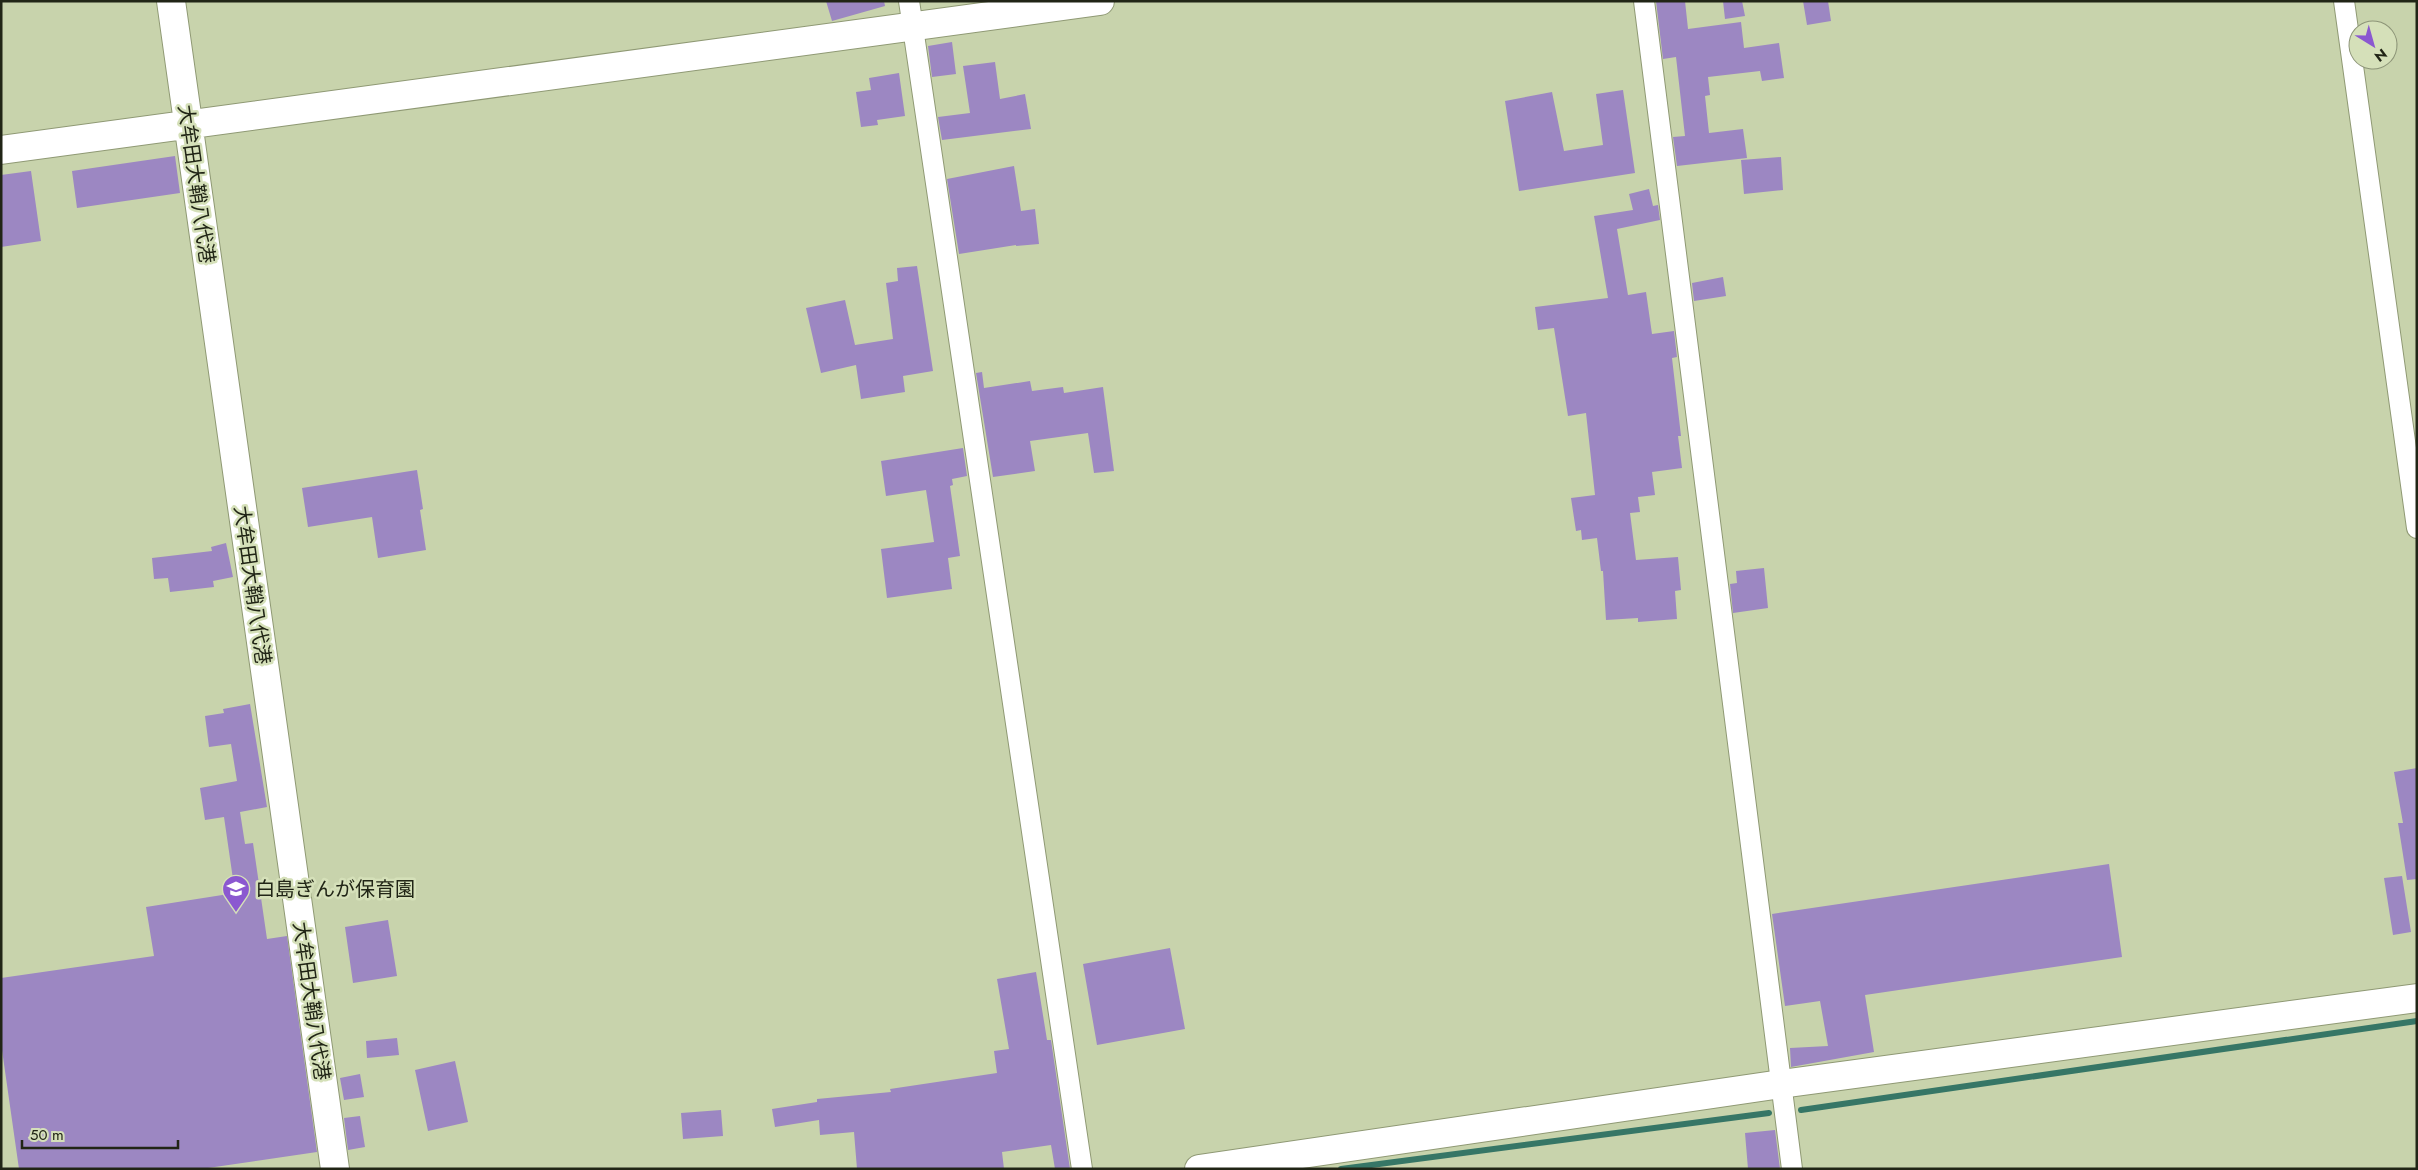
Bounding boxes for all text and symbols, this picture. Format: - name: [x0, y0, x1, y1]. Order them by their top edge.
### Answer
- north arrow: [2348, 20, 2398, 70]
- text: N: [2370, 44, 2391, 67]
- street label: 大牟田大鞘八代港: [171, 103, 221, 265]
- street label: 大牟田大鞘八代港: [227, 504, 277, 666]
- school or university icon: 白島ぎんが保育園: [221, 874, 251, 913]
- place label: 白島ぎんが保育園: [255, 875, 415, 904]
- street label: 大牟田大鞘八代港: [286, 920, 336, 1082]
- scale bar: [22, 1118, 179, 1150]
- text: 50 m: [30, 1124, 64, 1146]

